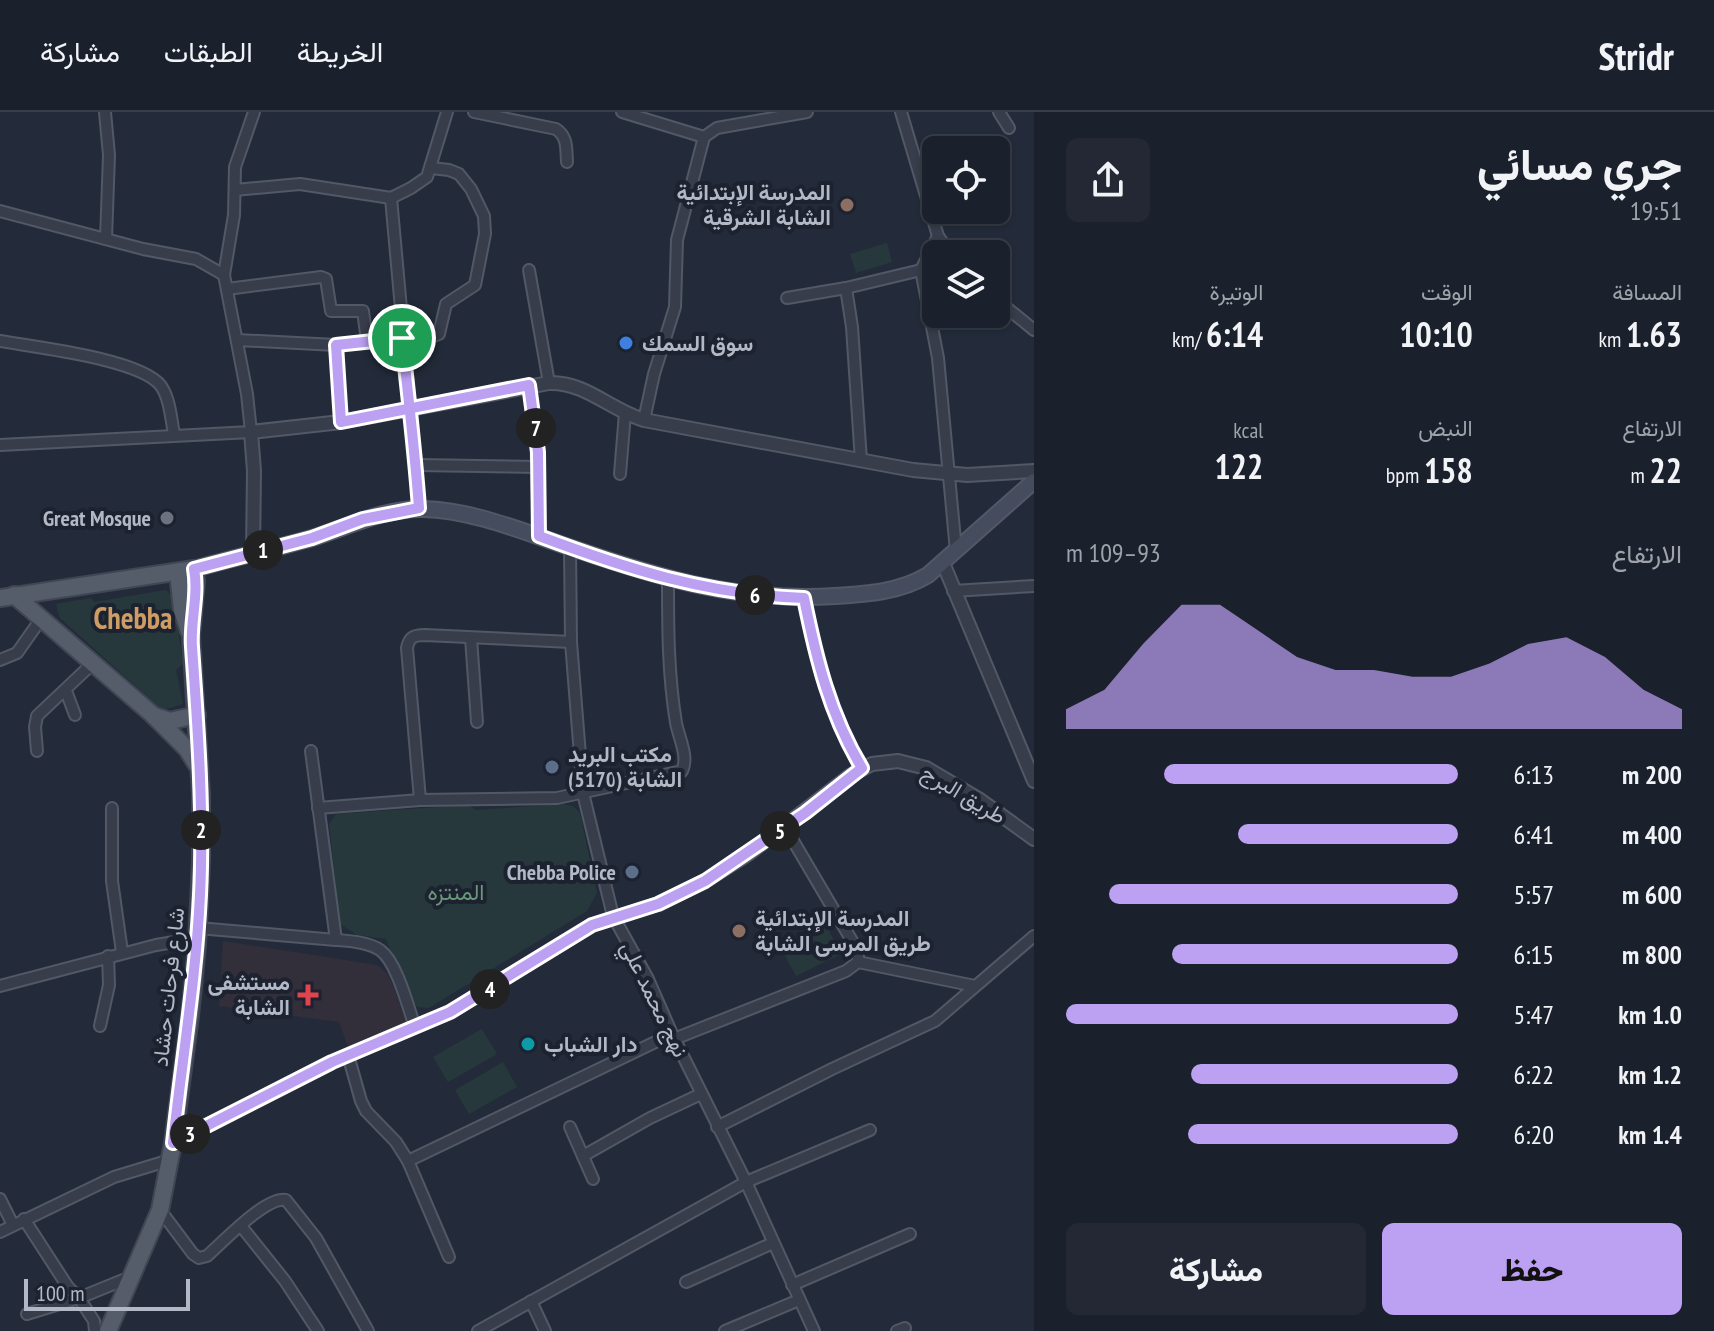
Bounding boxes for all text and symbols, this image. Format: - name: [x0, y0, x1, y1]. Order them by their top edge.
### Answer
- text: Stridr: [1599, 31, 1674, 80]
- text: مشاركة: [40, 33, 120, 70]
- text: الطبقات: [164, 33, 253, 70]
- text: الخريطة: [297, 33, 383, 70]
- text: جري مسائي: [1477, 135, 1682, 192]
- map controls: [922, 136, 1010, 328]
- button: locate: [922, 136, 1010, 224]
- button: share: [1066, 138, 1150, 222]
- place label: المدرسة الإبتدائية الشابة الشرقية: [677, 178, 831, 231]
- text: 19:51: [1630, 194, 1682, 227]
- marker: المدرسة الإبتدائية الشابة الشرقية: [838, 196, 856, 214]
- button: layers: [922, 240, 1010, 328]
- text: الوتيرة: [1210, 278, 1263, 306]
- text: الوقت: [1421, 278, 1473, 306]
- text: المسافة: [1612, 278, 1682, 306]
- pin: [368, 304, 436, 372]
- text: 6:14: [1206, 312, 1263, 356]
- text: 10:10: [1399, 312, 1473, 356]
- text: 1.63: [1626, 312, 1682, 356]
- icon: arrive: [380, 316, 424, 360]
- text: /km: [1172, 325, 1206, 353]
- text: km: [1599, 325, 1626, 353]
- place label: سوق السمك: [642, 329, 753, 357]
- marker: سوق السمك: [617, 334, 635, 352]
- pin: 7: [516, 408, 556, 448]
- text: 7: [531, 414, 541, 442]
- text: النبض: [1418, 414, 1473, 442]
- text: الارتفاع: [1622, 414, 1682, 442]
- text: kcal: [1233, 416, 1263, 444]
- text: 122: [1215, 444, 1263, 488]
- text: 158: [1424, 448, 1473, 492]
- text: 22: [1649, 448, 1682, 492]
- text: bpm: [1386, 461, 1424, 489]
- text: m: [1630, 461, 1649, 489]
- place label: Great Mosque: [43, 504, 151, 532]
- marker: Great Mosque: [158, 509, 176, 527]
- pin: 1: [243, 530, 283, 570]
- text: 1: [258, 536, 268, 564]
- text: 93–109 m: [1066, 536, 1161, 569]
- text: الارتفاع: [1611, 537, 1682, 570]
- pin: 6: [735, 575, 775, 615]
- text: 6: [750, 581, 760, 609]
- district label: Chebba: [94, 598, 173, 637]
- place label: مكتب البريد الشابة (5170): [568, 740, 682, 793]
- marker: مكتب البريد الشابة (5170): [543, 758, 561, 776]
- street label: طريق البرج: [916, 758, 1011, 831]
- text: 6:13: [1514, 758, 1554, 791]
- text: 200 m: [1622, 758, 1682, 791]
- pin: 2: [181, 810, 221, 850]
- pin: 5: [760, 811, 800, 851]
- text: 2: [196, 816, 206, 844]
- text: 5: [775, 817, 785, 845]
- text: 6:41: [1514, 818, 1554, 851]
- text: 400 m: [1622, 818, 1682, 851]
- place label: Chebba Police: [507, 858, 616, 886]
- marker: Chebba Police: [623, 863, 641, 881]
- park label: المنتزه: [428, 878, 484, 906]
- text: 5:57: [1514, 878, 1554, 911]
- text: 600 m: [1622, 878, 1682, 911]
- place label: المدرسة الإبتدائية طريق المرسى الشابة: [755, 904, 931, 957]
- street label: شارع فرحات حشاد: [146, 906, 191, 1068]
- marker: المدرسة الإبتدائية طريق المرسى الشابة: [730, 922, 748, 940]
- street label: نهج محمد علي: [610, 936, 695, 1064]
- text: 6:15: [1514, 938, 1554, 971]
- text: 800 m: [1622, 938, 1682, 971]
- place label: مستشفى الشابة: [208, 968, 290, 1021]
- pin: 4: [470, 969, 510, 1009]
- text: 4: [485, 975, 495, 1003]
- marker: مستشفى الشابة: [297, 984, 319, 1006]
- text: 5:47: [1514, 998, 1554, 1031]
- text: 1.0 km: [1618, 998, 1682, 1031]
- place label: دار الشباب: [544, 1030, 637, 1058]
- marker: دار الشباب: [519, 1035, 537, 1053]
- text: 6:22: [1514, 1058, 1554, 1091]
- text: 1.2 km: [1618, 1058, 1682, 1091]
- pin: 3: [170, 1114, 210, 1154]
- text: 6:20: [1514, 1118, 1554, 1151]
- text: 1.4 km: [1618, 1118, 1682, 1151]
- text: 3: [185, 1120, 195, 1148]
- button: مشاركة: [1066, 1223, 1366, 1315]
- button: حفظ: [1382, 1223, 1682, 1315]
- scale bar: [24, 1275, 190, 1311]
- text: 100 m: [36, 1279, 85, 1307]

